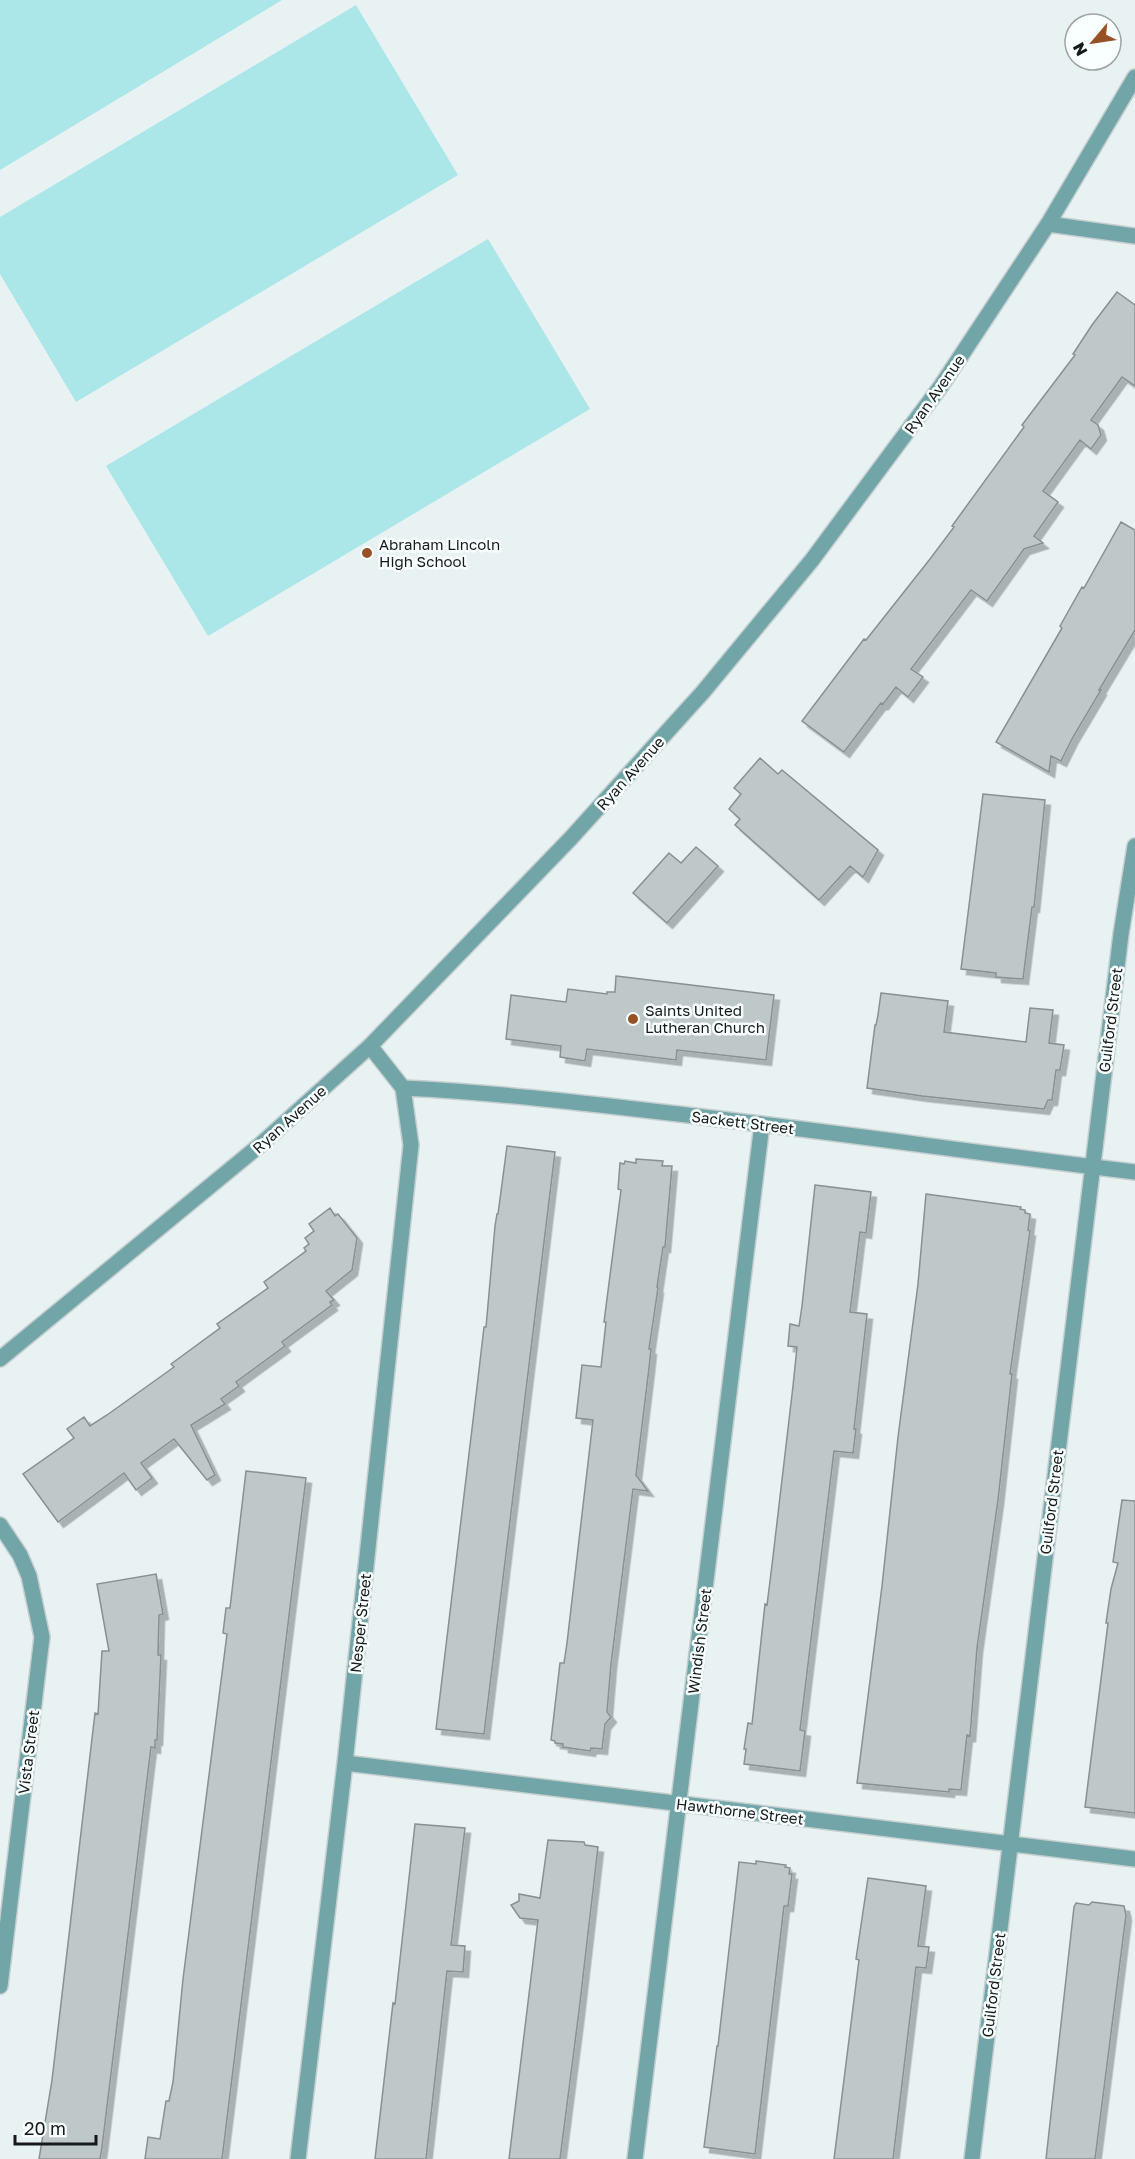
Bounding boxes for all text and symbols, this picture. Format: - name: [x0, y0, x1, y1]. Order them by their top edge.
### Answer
- north arrow: [1063, 12, 1123, 72]
- text: N: [1068, 39, 1092, 59]
- street label: Ryan Avenue: [900, 351, 968, 437]
- place label: Abraham Lincoln High School: [379, 535, 500, 570]
- marker: Abraham Lincoln High School: [360, 546, 374, 560]
- street label: Ryan Avenue: [592, 732, 668, 813]
- street label: Guilford Street: [1095, 967, 1125, 1073]
- place label: Saints United Lutheran Church: [645, 1001, 765, 1036]
- marker: Saints United Lutheran Church: [626, 1012, 640, 1026]
- street label: Ryan Avenue: [249, 1081, 330, 1157]
- street label: Sackett Street: [691, 1107, 795, 1137]
- street label: Guilford Street: [1036, 1449, 1066, 1555]
- street label: Nesper Street: [346, 1572, 374, 1674]
- street label: Windish Street: [684, 1587, 714, 1695]
- street label: Vista Street: [14, 1709, 42, 1795]
- street label: Hawthorne Street: [675, 1794, 805, 1828]
- street label: Guilford Street: [978, 1932, 1008, 2038]
- scale bar: [15, 2108, 96, 2146]
- text: 20 m: [24, 2117, 66, 2139]

